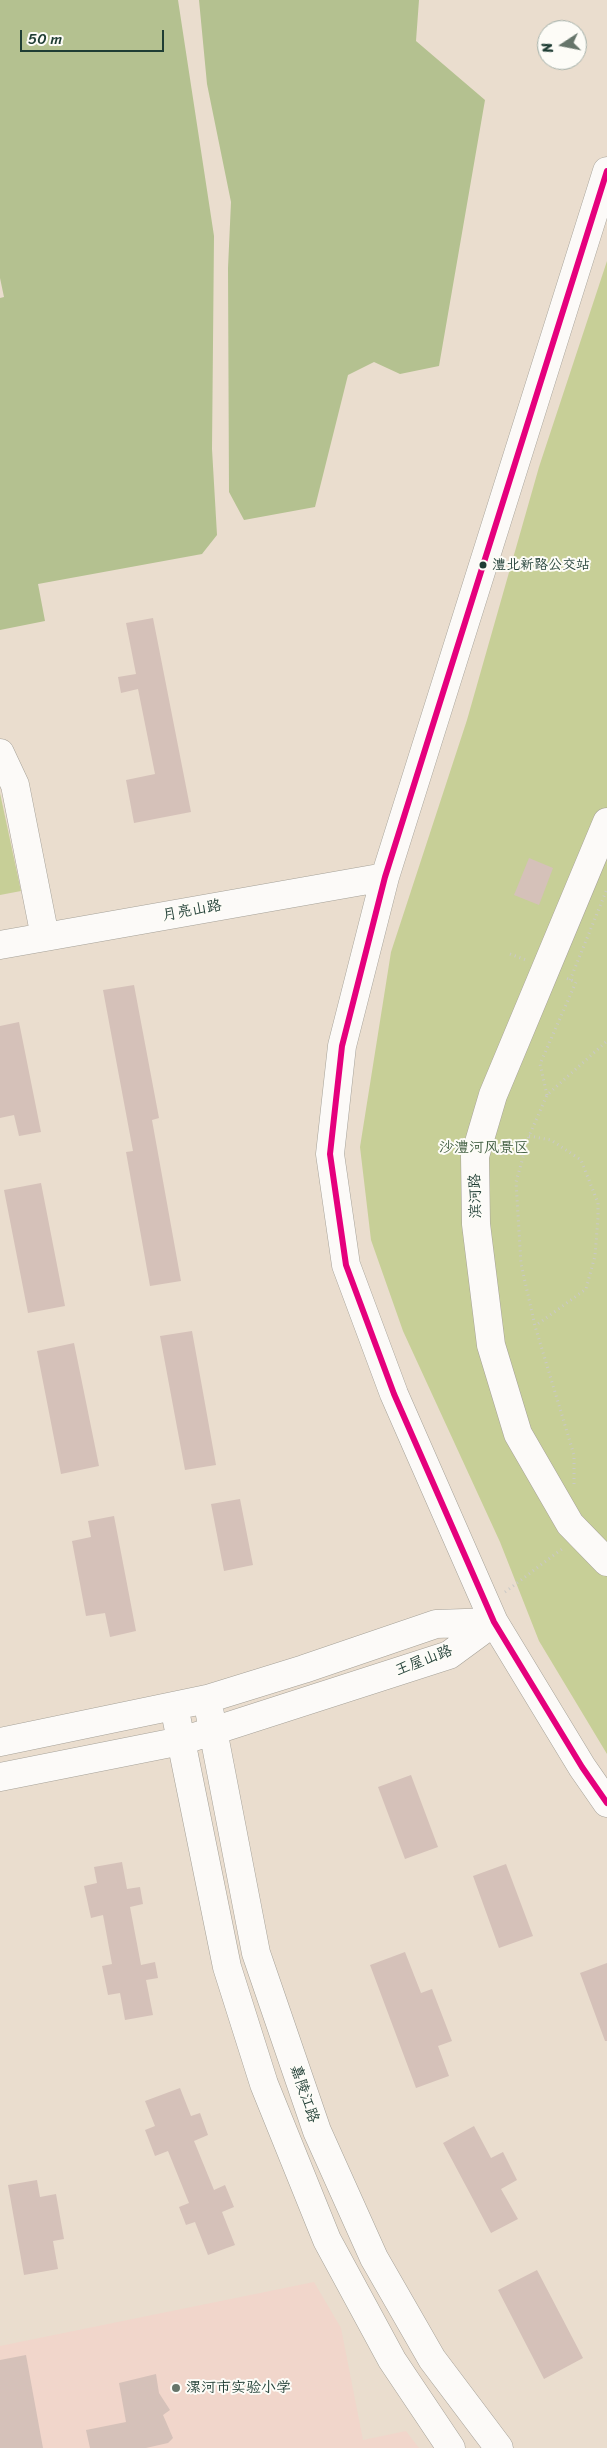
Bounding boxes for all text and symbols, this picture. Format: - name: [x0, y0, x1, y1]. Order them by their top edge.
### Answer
- scale bar: [22, 20, 166, 52]
- north arrow: [537, 20, 587, 70]
- text: 50 m: [28, 26, 62, 52]
- text: N: [535, 41, 561, 55]
- place label: 澧北新路公交站: [492, 557, 590, 573]
- marker: 澧北新路公交站: [478, 560, 488, 570]
- street label: 月亮山路: [161, 897, 223, 925]
- park label: 沙澧河风景区: [439, 1139, 529, 1157]
- street label: 滨河路: [467, 1173, 485, 1219]
- street label: 王屋山路: [393, 1642, 455, 1680]
- street label: 嘉陵江路: [286, 2063, 322, 2125]
- place label: 漯河市实验小学: [186, 2379, 291, 2397]
- marker: 漯河市实验小学: [170, 2382, 182, 2394]

